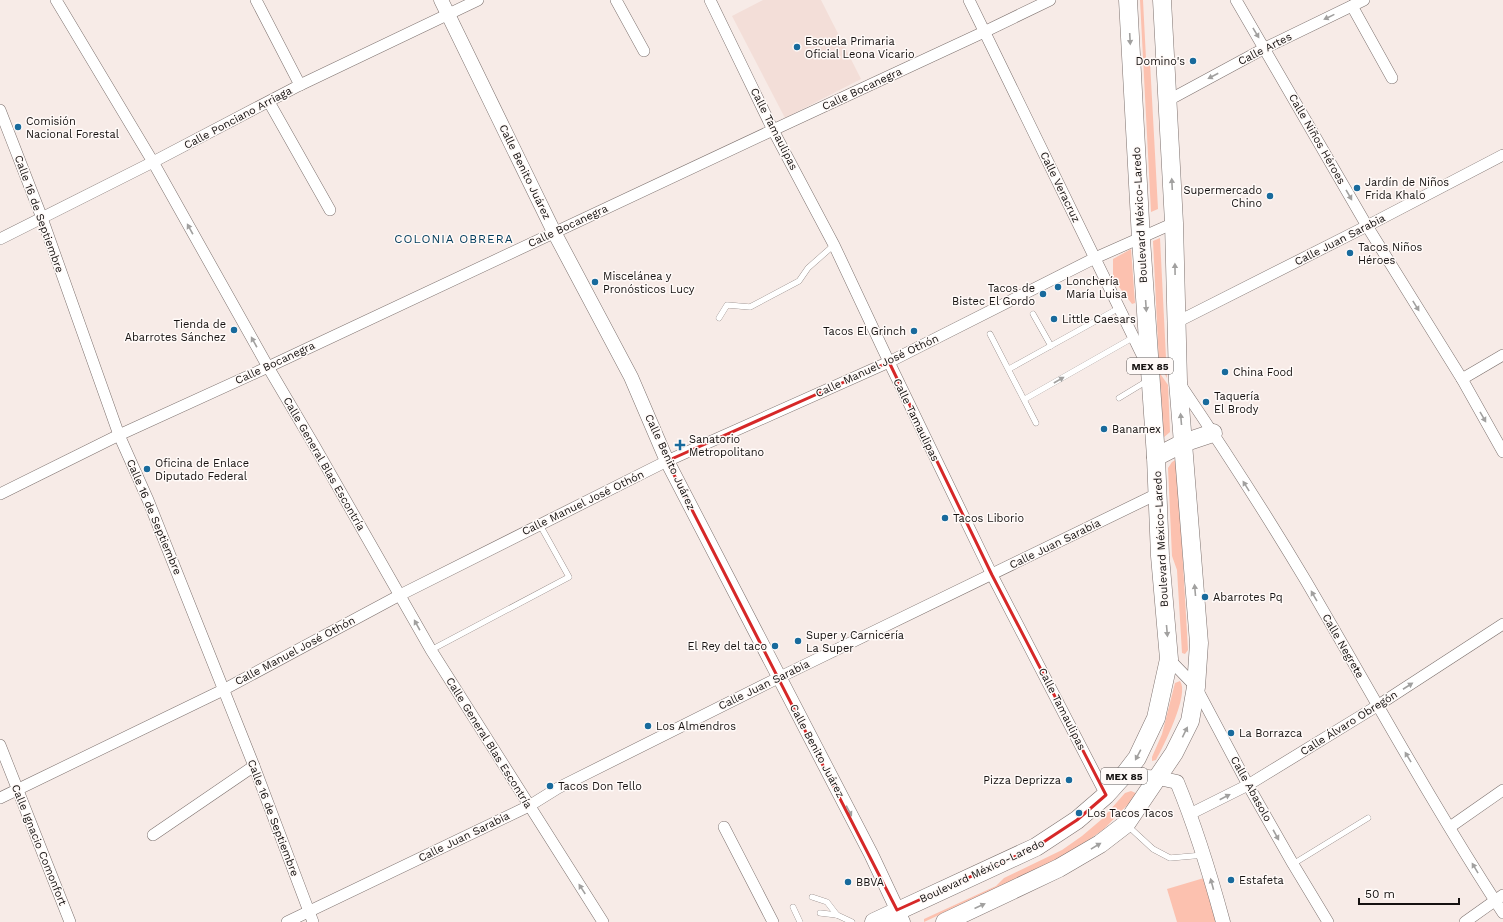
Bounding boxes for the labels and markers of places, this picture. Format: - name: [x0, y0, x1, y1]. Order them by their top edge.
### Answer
- place label: Escuela Primaria Oficial Leona Vicario: [805, 35, 915, 61]
- marker: Escuela Primaria Oficial Leona Vicario: [792, 42, 802, 52]
- place label: Domino's: [1136, 55, 1185, 68]
- marker: Domino's: [1188, 56, 1198, 66]
- place label: Comisión Nacional Forestal: [26, 115, 120, 141]
- marker: Comisión Nacional Forestal: [13, 122, 23, 132]
- place label: Jardín de Niños Frida Khalo: [1365, 176, 1449, 202]
- marker: Jardín de Niños Frida Khalo: [1352, 183, 1362, 193]
- place label: Supermercado Chino: [1183, 184, 1262, 210]
- marker: Supermercado Chino: [1265, 191, 1275, 201]
- place label: Tacos Niños Héroes: [1358, 241, 1422, 267]
- marker: Tacos Niños Héroes: [1345, 248, 1355, 258]
- place label: Miscelánea y Pronósticos Lucy: [603, 270, 695, 296]
- place label: Lonchería María Luisa: [1066, 275, 1127, 301]
- marker: Miscelánea y Pronósticos Lucy: [590, 277, 600, 287]
- place label: Tacos de Bistec El Gordo: [952, 282, 1035, 308]
- marker: Lonchería María Luisa: [1053, 282, 1063, 292]
- marker: Tacos de Bistec El Gordo: [1038, 289, 1048, 299]
- place label: Little Caesars: [1062, 313, 1136, 326]
- marker: Little Caesars: [1049, 314, 1059, 324]
- place label: Tienda de Abarrotes Sánchez: [125, 318, 226, 344]
- marker: Tienda de Abarrotes Sánchez: [229, 325, 239, 335]
- place label: Tacos El Grinch: [823, 325, 906, 338]
- marker: Tacos El Grinch: [909, 326, 919, 336]
- place label: China Food: [1233, 366, 1293, 379]
- marker: China Food: [1220, 367, 1230, 377]
- place label: Taquería El Brody: [1214, 390, 1259, 416]
- marker: Taquería El Brody: [1201, 397, 1211, 407]
- place label: Banamex: [1112, 423, 1161, 436]
- marker: Banamex: [1099, 424, 1109, 434]
- place label: Sanatorio Metropolitano: [689, 433, 764, 459]
- marker: Sanatorio Metropolitano: [674, 439, 686, 451]
- place label: Oficina de Enlace Diputado Federal: [155, 457, 249, 483]
- marker: Oficina de Enlace Diputado Federal: [142, 464, 152, 474]
- place label: Tacos Liborio: [953, 512, 1024, 525]
- marker: Tacos Liborio: [940, 513, 950, 523]
- place label: Abarrotes Pq: [1213, 591, 1283, 604]
- marker: Abarrotes Pq: [1200, 592, 1210, 602]
- place label: Super y Carnicería La Super: [806, 629, 904, 655]
- marker: Super y Carnicería La Super: [793, 636, 803, 646]
- place label: El Rey del taco: [688, 640, 767, 653]
- marker: El Rey del taco: [770, 641, 780, 651]
- place label: Los Almendros: [656, 720, 736, 733]
- marker: Los Almendros: [643, 721, 653, 731]
- place label: La Borrazca: [1239, 727, 1302, 740]
- marker: La Borrazca: [1226, 728, 1236, 738]
- place label: Pizza Deprizza: [983, 774, 1061, 787]
- marker: Pizza Deprizza: [1064, 775, 1074, 785]
- place label: Tacos Don Tello: [558, 780, 642, 793]
- marker: Tacos Don Tello: [545, 781, 555, 791]
- place label: Los Tacos Tacos: [1087, 807, 1174, 820]
- marker: Los Tacos Tacos: [1074, 808, 1084, 818]
- place label: Estafeta: [1239, 874, 1284, 887]
- marker: Estafeta: [1226, 875, 1236, 885]
- place label: BBVA: [856, 876, 884, 889]
- marker: BBVA: [843, 877, 853, 887]

